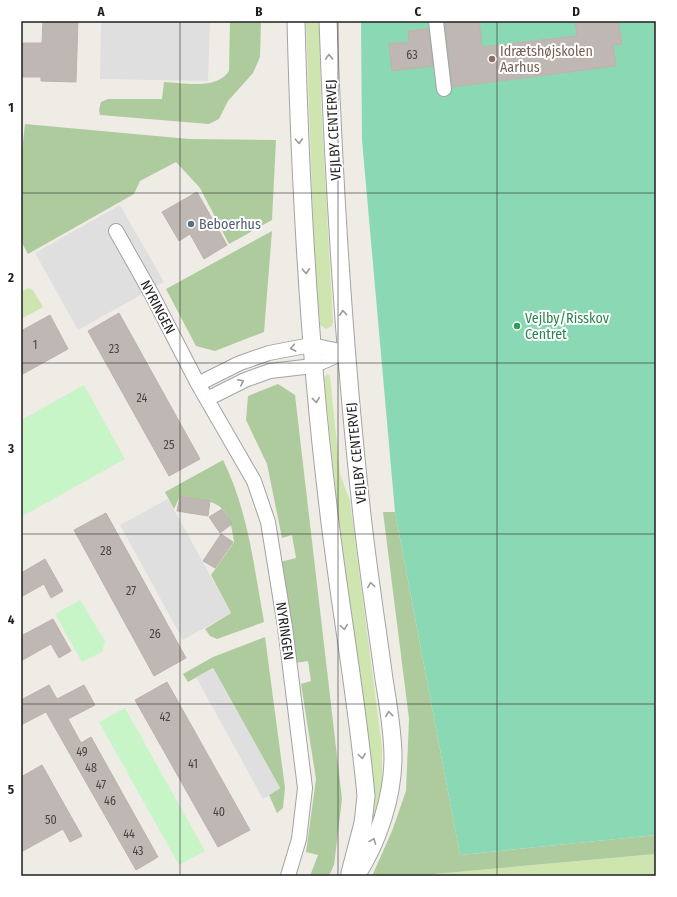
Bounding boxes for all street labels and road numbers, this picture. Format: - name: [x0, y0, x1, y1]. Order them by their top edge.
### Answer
- street label: VEJLBY CENTERVEJ: [322, 79, 345, 181]
- street label: NYRINGEN: [136, 277, 179, 337]
- street label: VEJLBY CENTERVEJ: [343, 402, 370, 504]
- street label: NYRINGEN: [272, 601, 297, 661]

